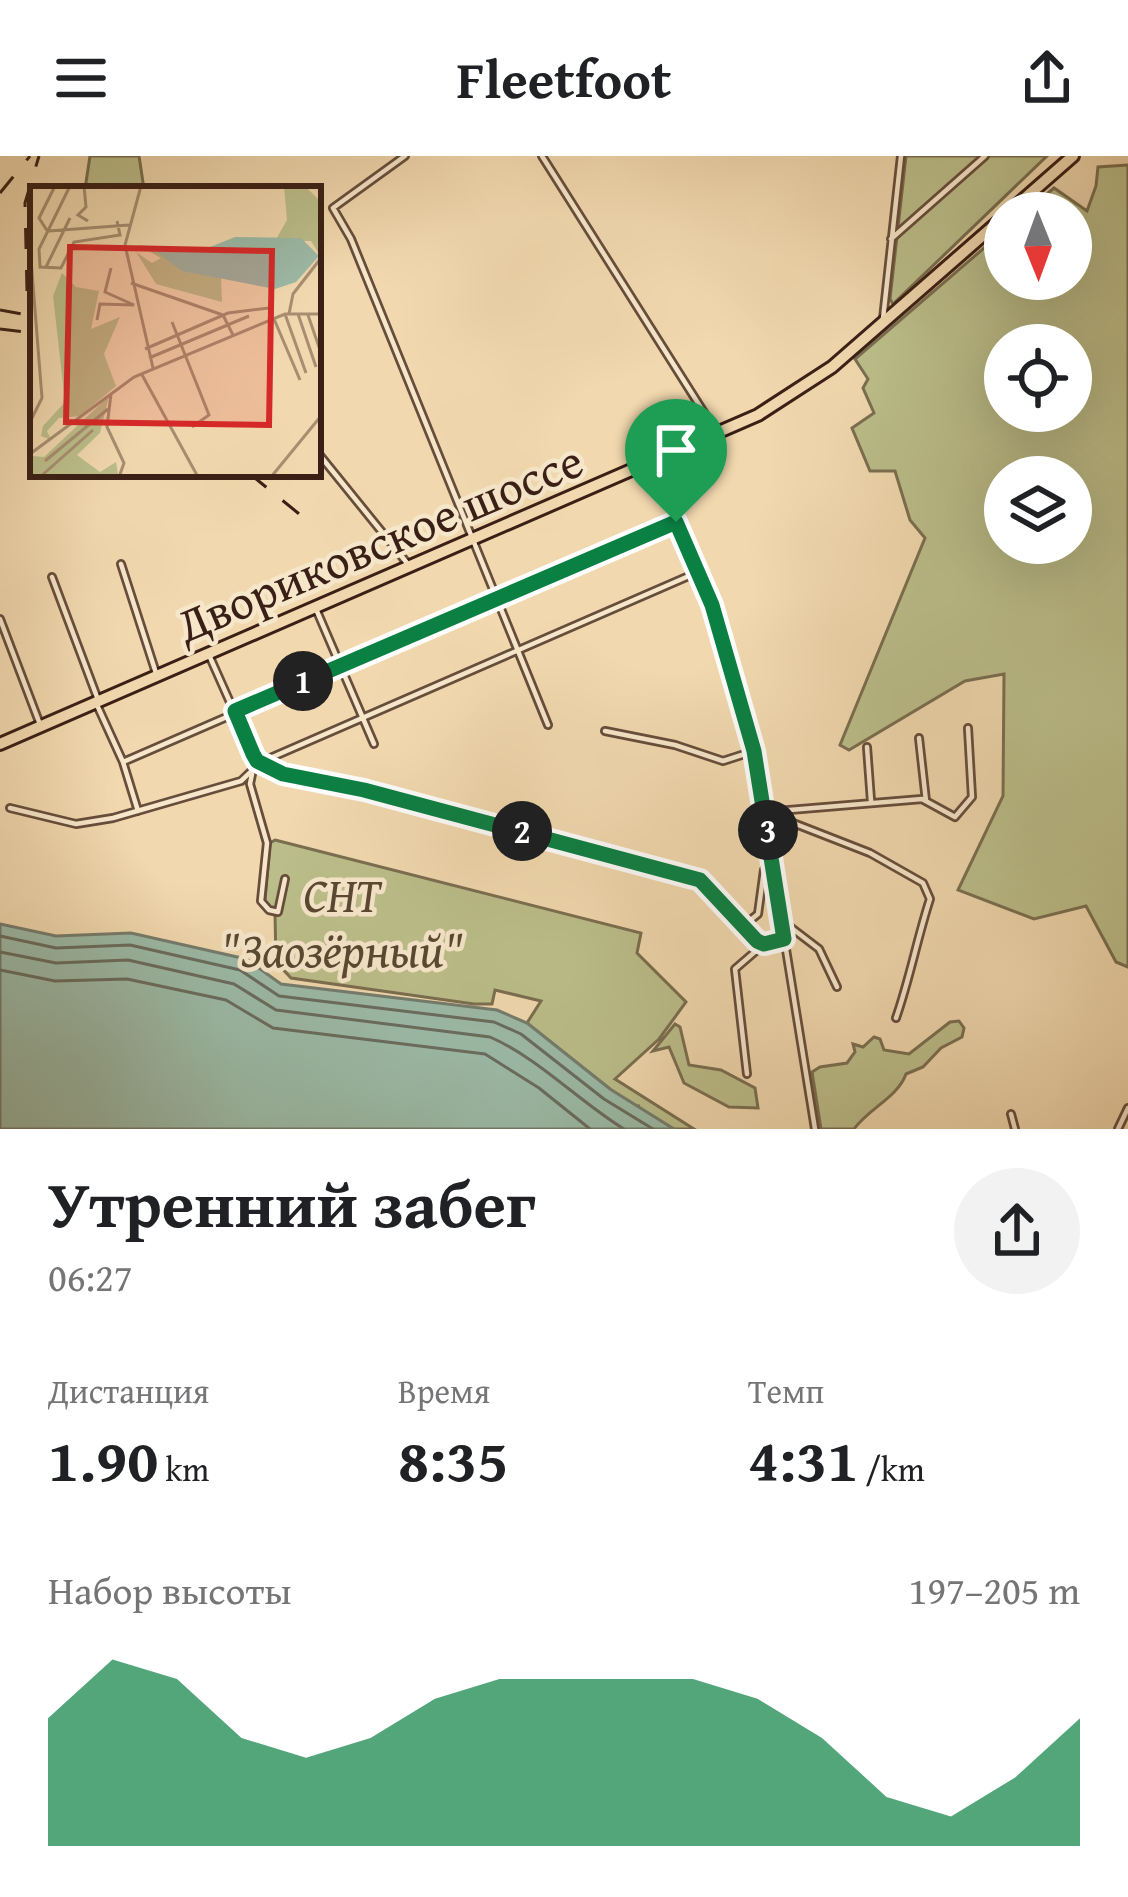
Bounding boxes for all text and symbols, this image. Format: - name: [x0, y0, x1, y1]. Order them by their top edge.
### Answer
- text: Fleetfoot: [457, 39, 671, 118]
- icon: menu: [48, 45, 114, 111]
- icon: share: [1014, 45, 1080, 111]
- inset map: [30, 186, 321, 477]
- north arrow: [984, 192, 1092, 300]
- map controls: [984, 192, 1092, 564]
- button: locate: [984, 324, 1092, 432]
- pin: [625, 399, 727, 522]
- icon: arrive: [643, 417, 709, 483]
- street label: Двориковское шоссе: [164, 424, 594, 660]
- button: layers: [984, 456, 1092, 564]
- pin: 1: [273, 651, 333, 711]
- text: 1: [294, 657, 312, 705]
- pin: 3: [738, 800, 798, 860]
- pin: 2: [492, 801, 552, 861]
- text: 3: [759, 806, 777, 854]
- text: 2: [513, 807, 531, 855]
- park label: СНТ "Заозёрный": [221, 859, 463, 985]
- text: Утренний забег: [48, 1154, 536, 1251]
- button: share: [954, 1168, 1080, 1294]
- text: 06:27: [48, 1248, 133, 1305]
- text: Дистанция: [48, 1367, 209, 1415]
- text: Время: [398, 1367, 490, 1415]
- text: Темп: [748, 1367, 824, 1415]
- text: 1.90: [48, 1415, 158, 1503]
- text: 8:35: [398, 1415, 508, 1503]
- text: 4:31: [748, 1415, 858, 1503]
- text: km: [158, 1445, 209, 1493]
- text: /km: [858, 1445, 925, 1493]
- text: Набор высоты: [48, 1561, 292, 1618]
- text: 197–205 m: [908, 1561, 1080, 1618]

